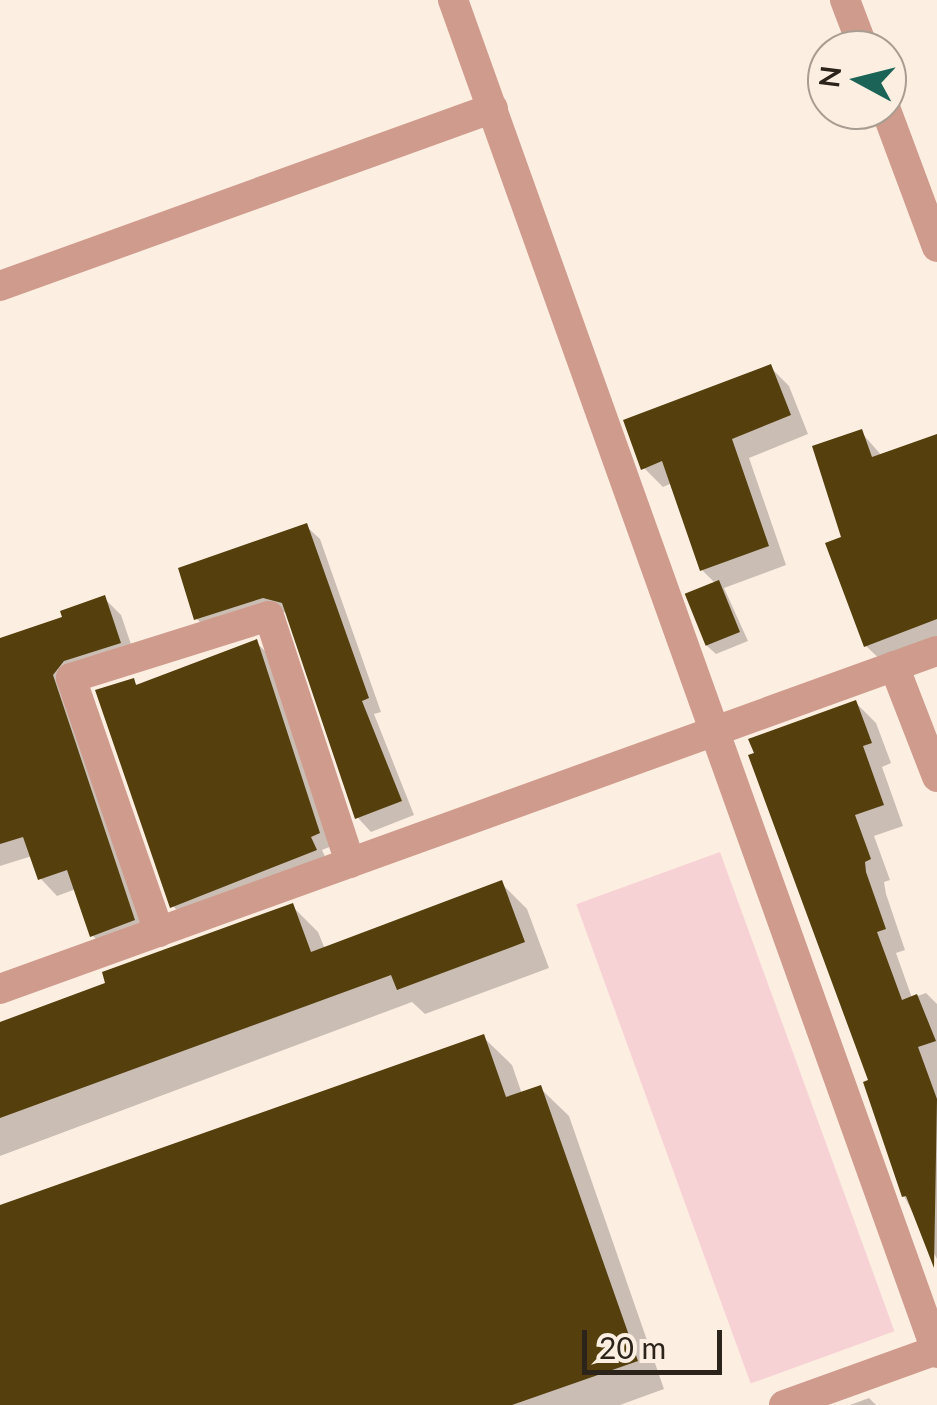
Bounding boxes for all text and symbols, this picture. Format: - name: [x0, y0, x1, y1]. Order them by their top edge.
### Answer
- north arrow: [807, 30, 907, 130]
- text: N: [811, 64, 847, 89]
- scale bar: [587, 1310, 727, 1372]
- text: 20 m: [599, 1329, 666, 1365]

